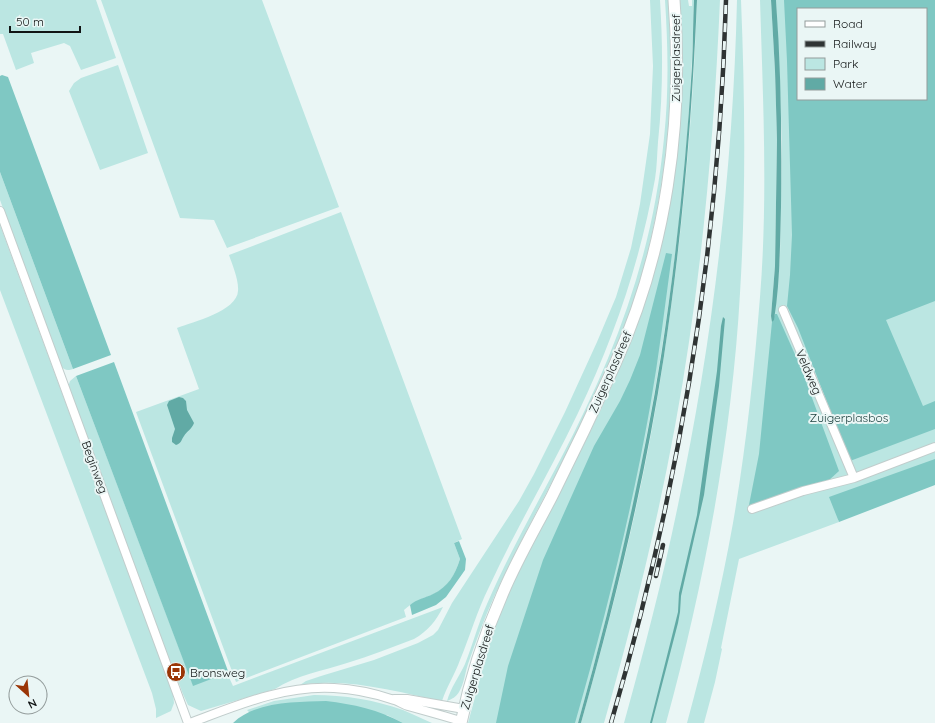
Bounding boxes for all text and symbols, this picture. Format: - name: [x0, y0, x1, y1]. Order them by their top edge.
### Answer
- scale bar: [10, 8, 80, 34]
- legend: [797, 8, 927, 100]
- street label: Zuigerplasdreef: [668, 13, 683, 102]
- text: 50 m: [16, 14, 44, 29]
- text: Road: [833, 16, 863, 31]
- text: Railway: [833, 36, 877, 51]
- text: Park: [833, 56, 858, 71]
- text: Water: [833, 76, 868, 91]
- street label: Zuigerplasdreef: [585, 328, 635, 415]
- street label: Veldweg: [793, 347, 825, 397]
- park label: Zuigerplasbos: [810, 410, 889, 425]
- street label: Beginweg: [79, 439, 111, 495]
- street label: Zuigerplasdreef: [457, 622, 497, 711]
- bus stop icon: Bronsweg: [165, 661, 187, 683]
- place label: Bronsweg: [190, 665, 245, 680]
- north arrow: [8, 675, 48, 715]
- text: N: [26, 696, 39, 712]

